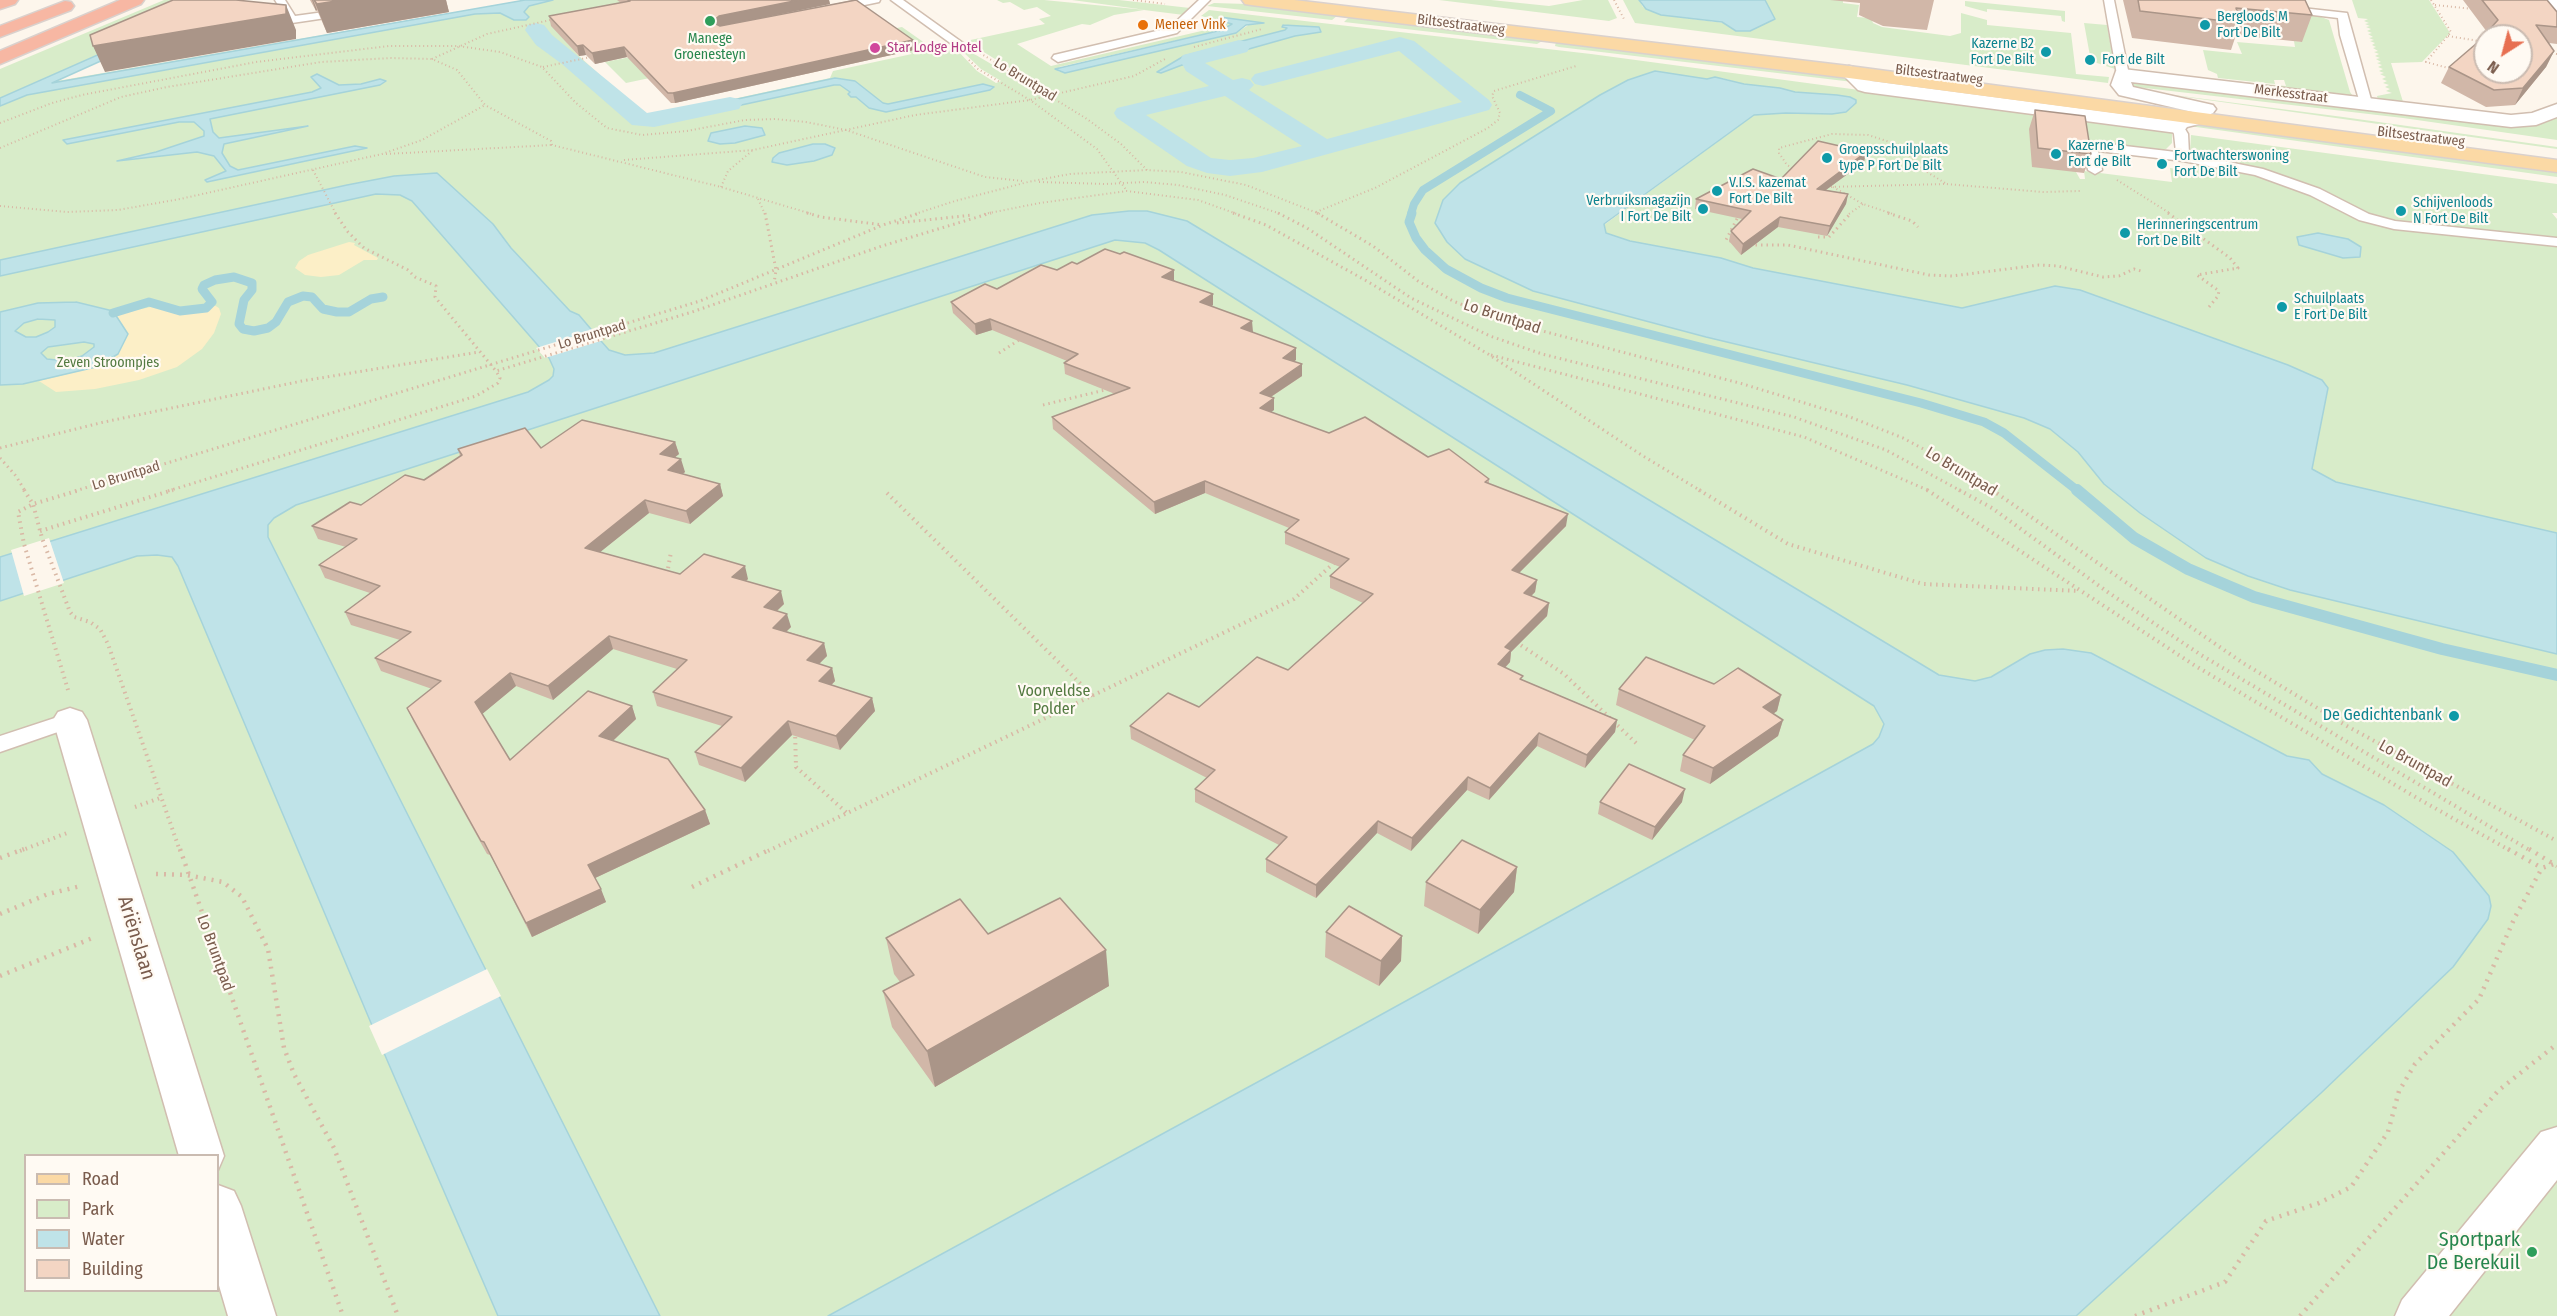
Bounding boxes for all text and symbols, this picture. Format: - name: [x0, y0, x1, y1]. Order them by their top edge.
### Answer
- place label: Bergloods M Fort De Bilt: [2217, 9, 2288, 42]
- street label: Biltsestraatweg: [1416, 11, 1506, 39]
- marker: Manege Groenesteyn: [703, 14, 717, 28]
- place label: Meneer Vink: [1155, 17, 1226, 33]
- marker: Meneer Vink: [1136, 18, 1150, 32]
- marker: Bergloods M Fort De Bilt: [2198, 18, 2212, 32]
- north arrow: [2473, 24, 2533, 84]
- place label: Manege Groenesteyn: [674, 31, 746, 63]
- place label: Kazerne B2 Fort De Bilt: [1970, 36, 2034, 68]
- place label: Star Lodge Hotel: [887, 40, 982, 56]
- marker: Star Lodge Hotel: [868, 41, 882, 55]
- marker: Kazerne B2 Fort De Bilt: [2039, 45, 2053, 59]
- place label: Fort de Bilt: [2102, 52, 2165, 68]
- marker: Fort de Bilt: [2083, 53, 2097, 67]
- street label: Lo Bruntpad: [991, 55, 1059, 105]
- text: N: [2484, 57, 2503, 78]
- street label: Biltsestraatweg: [1894, 61, 1984, 89]
- street label: Merkesstraat: [2253, 81, 2329, 107]
- street label: Biltsestraatweg: [2376, 123, 2466, 151]
- place label: Kazerne B Fort de Bilt: [2068, 138, 2131, 170]
- place label: Groepsschuilplaats type P Fort De Bilt: [1839, 142, 1948, 174]
- marker: Kazerne B Fort de Bilt: [2049, 147, 2063, 161]
- place label: Fortwachterswoning Fort De Bilt: [2174, 148, 2289, 180]
- marker: Groepsschuilplaats type P Fort De Bilt: [1820, 151, 1834, 165]
- marker: Fortwachterswoning Fort De Bilt: [2155, 157, 2169, 171]
- place label: V.I.S. kazemat Fort De Bilt: [1729, 175, 1806, 208]
- marker: V.I.S. kazemat Fort De Bilt: [1710, 184, 1724, 198]
- place label: Verbruiksmagazijn I Fort De Bilt: [1586, 193, 1691, 226]
- place label: Schijvenloods N Fort De Bilt: [2413, 195, 2493, 228]
- marker: Verbruiksmagazijn I Fort De Bilt: [1696, 202, 1710, 216]
- marker: Schijvenloods N Fort De Bilt: [2394, 204, 2408, 218]
- place label: Herinneringscentrum Fort De Bilt: [2137, 217, 2258, 250]
- marker: Herinneringscentrum Fort De Bilt: [2118, 226, 2132, 240]
- place label: Schuilplaats E Fort De Bilt: [2294, 291, 2367, 324]
- street label: Lo Bruntpad: [1461, 295, 1543, 339]
- marker: Schuilplaats E Fort De Bilt: [2275, 300, 2289, 314]
- street label: Lo Bruntpad: [556, 317, 628, 353]
- park label: Zeven Stroompjes: [57, 355, 159, 371]
- street label: Lo Bruntpad: [1922, 443, 2000, 501]
- street label: Lo Bruntpad: [90, 458, 162, 494]
- park label: Voorveldse Polder: [1018, 682, 1090, 720]
- place label: De Gedichtenbank: [2323, 706, 2442, 726]
- marker: De Gedichtenbank: [2447, 709, 2461, 723]
- street label: Lo Bruntpad: [2375, 736, 2455, 792]
- street label: Ariënslaan: [112, 893, 160, 983]
- street label: Lo Bruntpad: [192, 912, 238, 994]
- legend: [24, 1154, 219, 1292]
- text: Road: [82, 1168, 119, 1190]
- text: Park: [82, 1198, 114, 1220]
- text: Water: [82, 1228, 125, 1250]
- place label: Sportpark De Berekuil: [2427, 1228, 2520, 1275]
- marker: Sportpark De Berekuil: [2525, 1245, 2539, 1259]
- text: Building: [82, 1258, 143, 1280]

